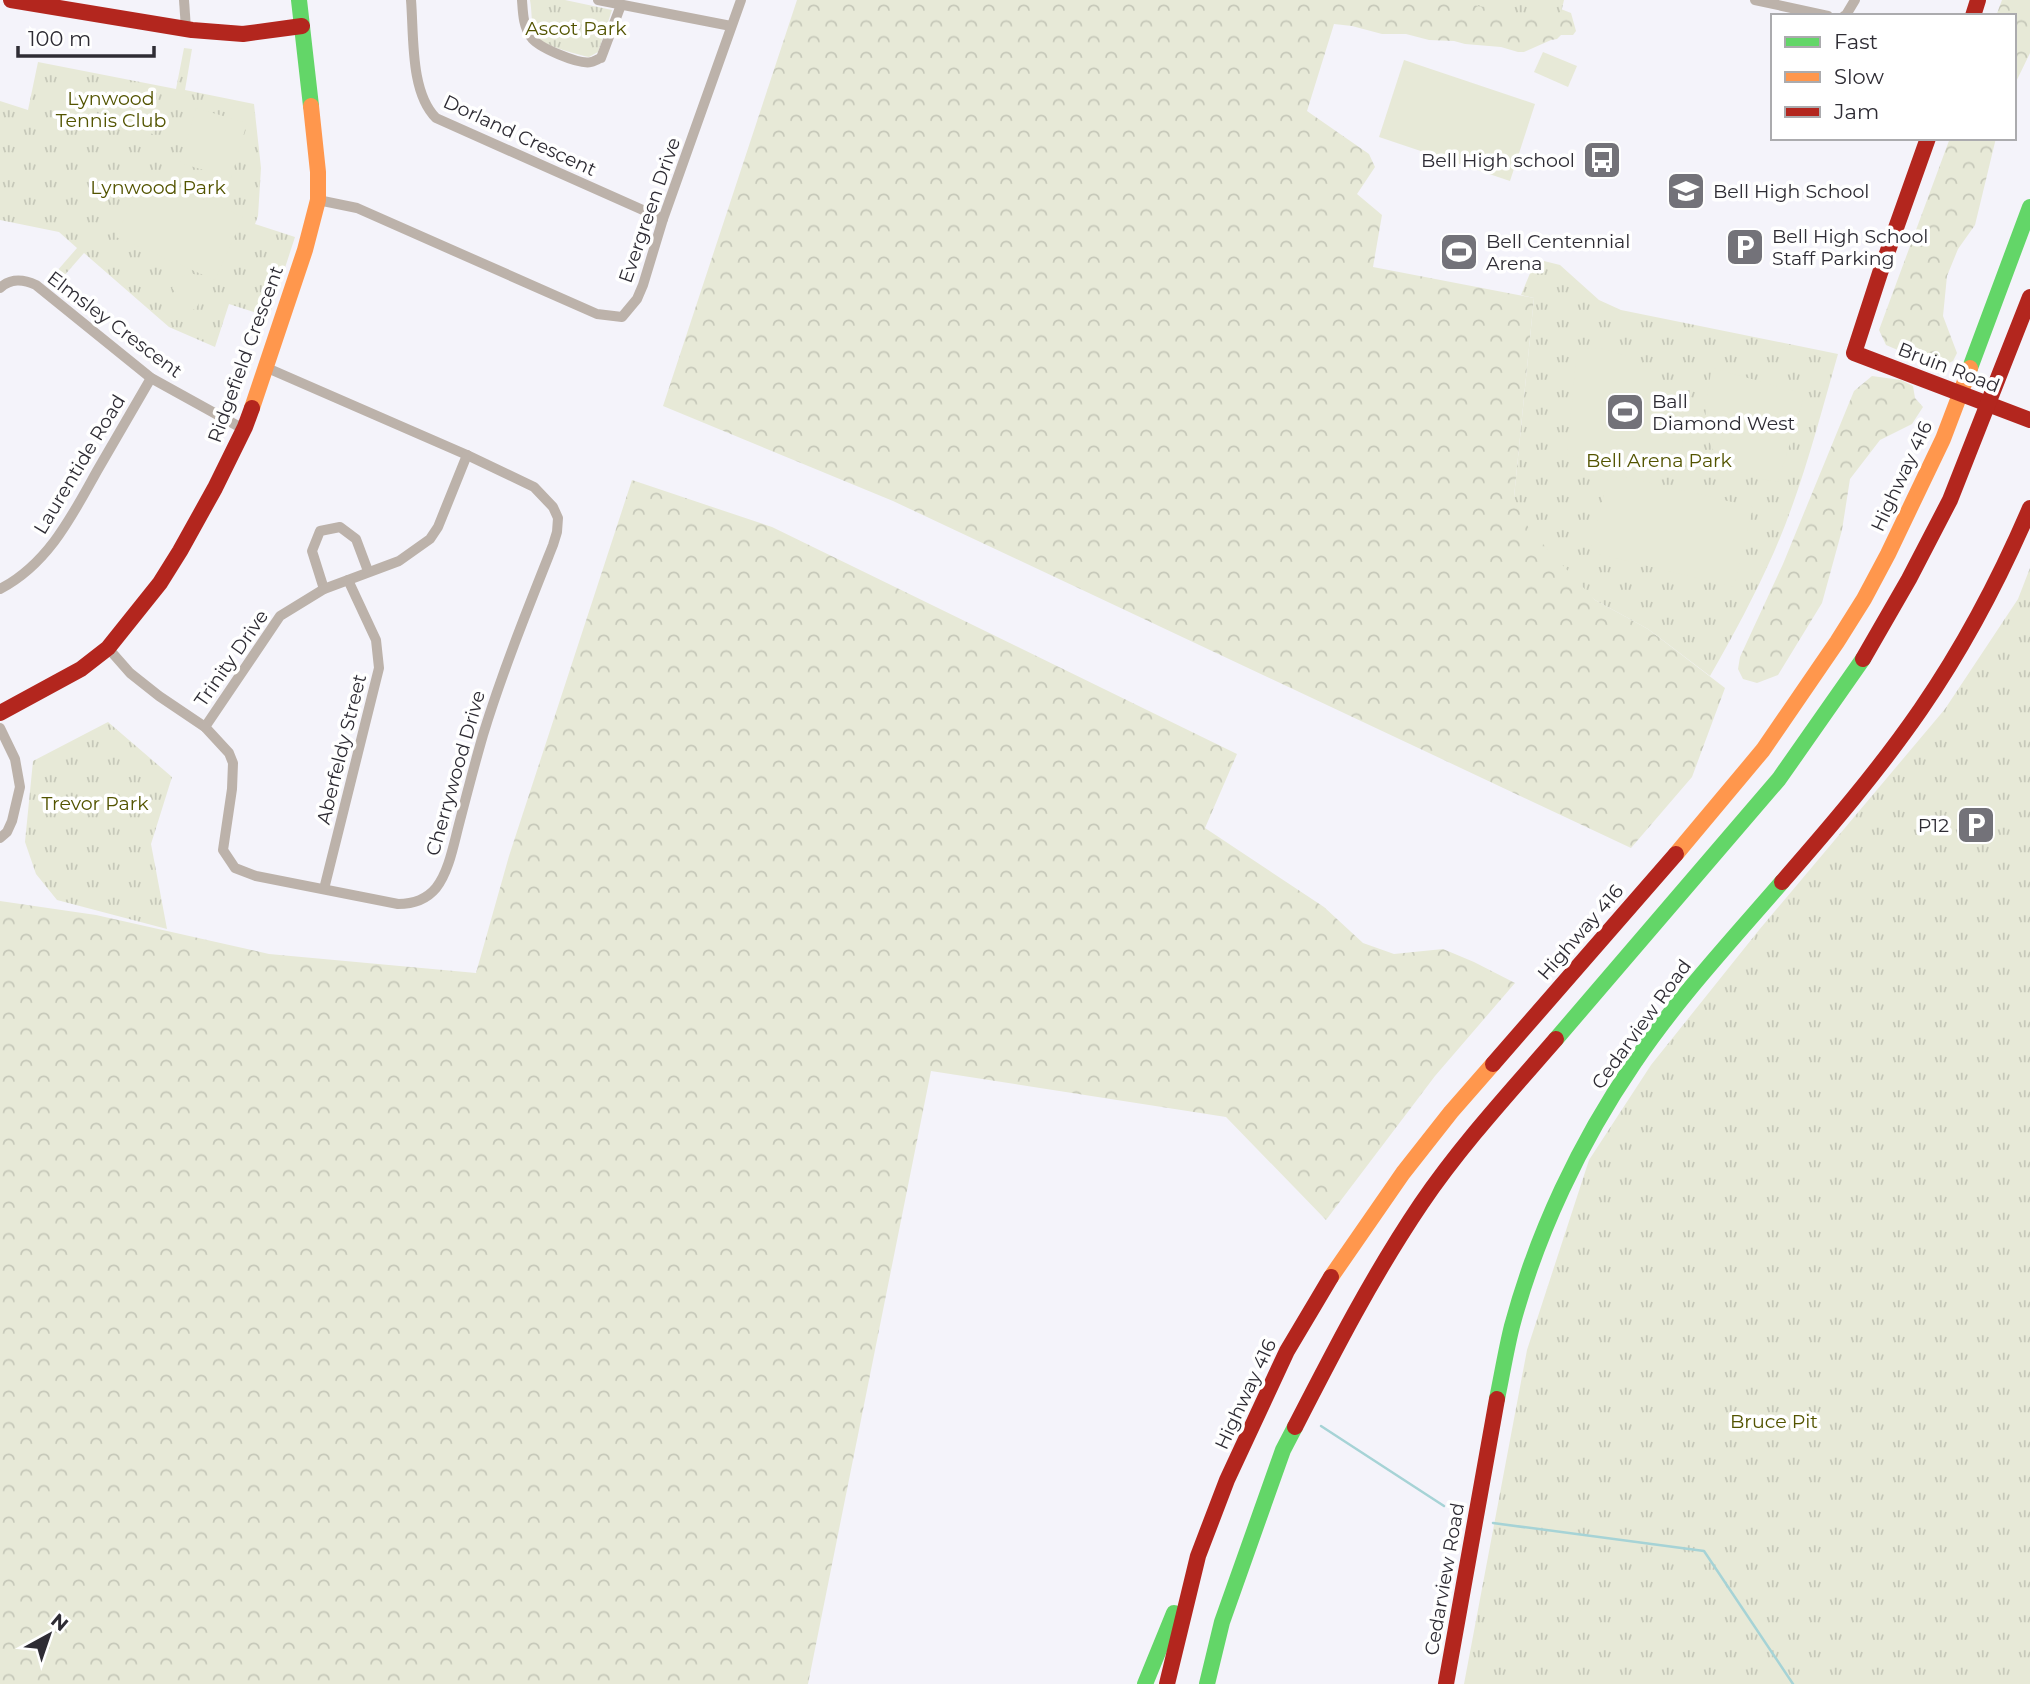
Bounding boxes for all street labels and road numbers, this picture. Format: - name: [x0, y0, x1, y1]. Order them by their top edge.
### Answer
- street label: Dorland Crescent: [440, 90, 600, 181]
- street label: Evergreen Drive: [614, 134, 685, 286]
- street label: Ridgefield Crescent: [203, 262, 288, 446]
- street label: Elmsley Crescent: [43, 266, 187, 383]
- street label: Bruin Road: [1895, 337, 2003, 397]
- street label: Laurentide Road: [29, 390, 130, 538]
- street label: Highway 416: [1866, 417, 1937, 535]
- street label: Trinity Drive: [190, 605, 273, 711]
- street label: Aberfeldy Street: [312, 671, 371, 827]
- street label: Cherrywood Drive: [421, 688, 490, 858]
- street label: Highway 416: [1533, 880, 1628, 985]
- street label: Cedarview Road: [1587, 955, 1696, 1094]
- street label: Highway 416: [1210, 1335, 1281, 1453]
- street label: Cedarview Road: [1420, 1501, 1469, 1657]

